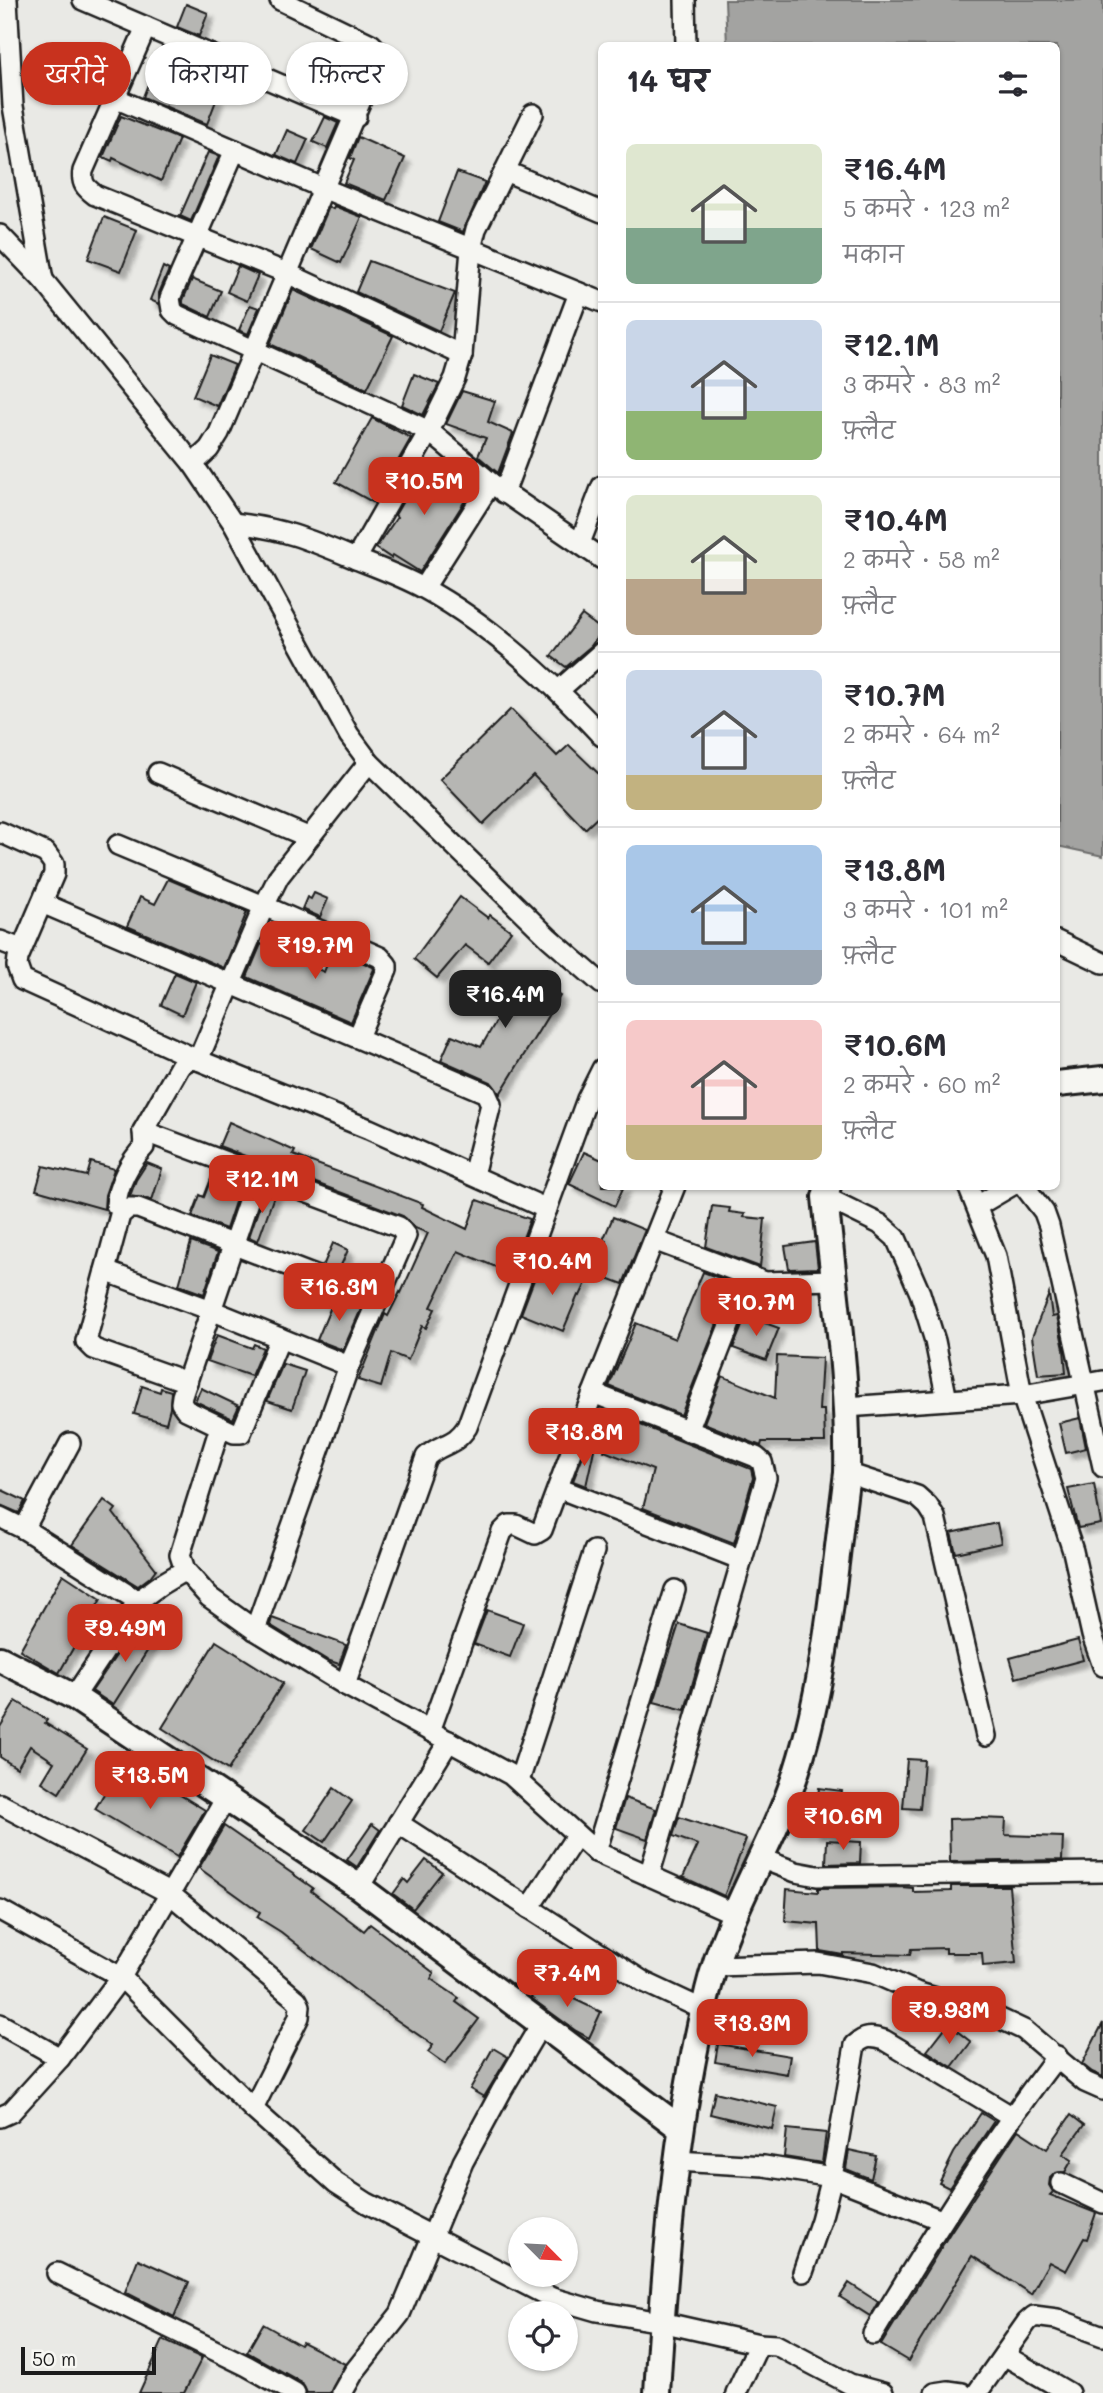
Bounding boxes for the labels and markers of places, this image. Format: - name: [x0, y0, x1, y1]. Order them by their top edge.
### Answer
- pin: ₹10.5M: [367, 458, 481, 517]
- pin: ₹19.7M: [258, 922, 372, 981]
- pin: ₹16.4M: [448, 970, 562, 1030]
- pin: ₹12.1M: [205, 1156, 319, 1215]
- pin: ₹10.4M: [495, 1238, 609, 1297]
- pin: ₹16.3M: [282, 1264, 396, 1323]
- pin: ₹10.7M: [699, 1278, 813, 1338]
- pin: ₹13.8M: [527, 1408, 641, 1468]
- pin: ₹9.49M: [68, 1604, 182, 1664]
- pin: ₹13.5M: [93, 1752, 207, 1811]
- pin: ₹10.6M: [786, 1792, 900, 1852]
- pin: ₹7.4M: [518, 1950, 616, 2009]
- pin: ₹9.93M: [892, 1986, 1006, 2046]
- pin: ₹13.3M: [695, 2000, 809, 2059]

